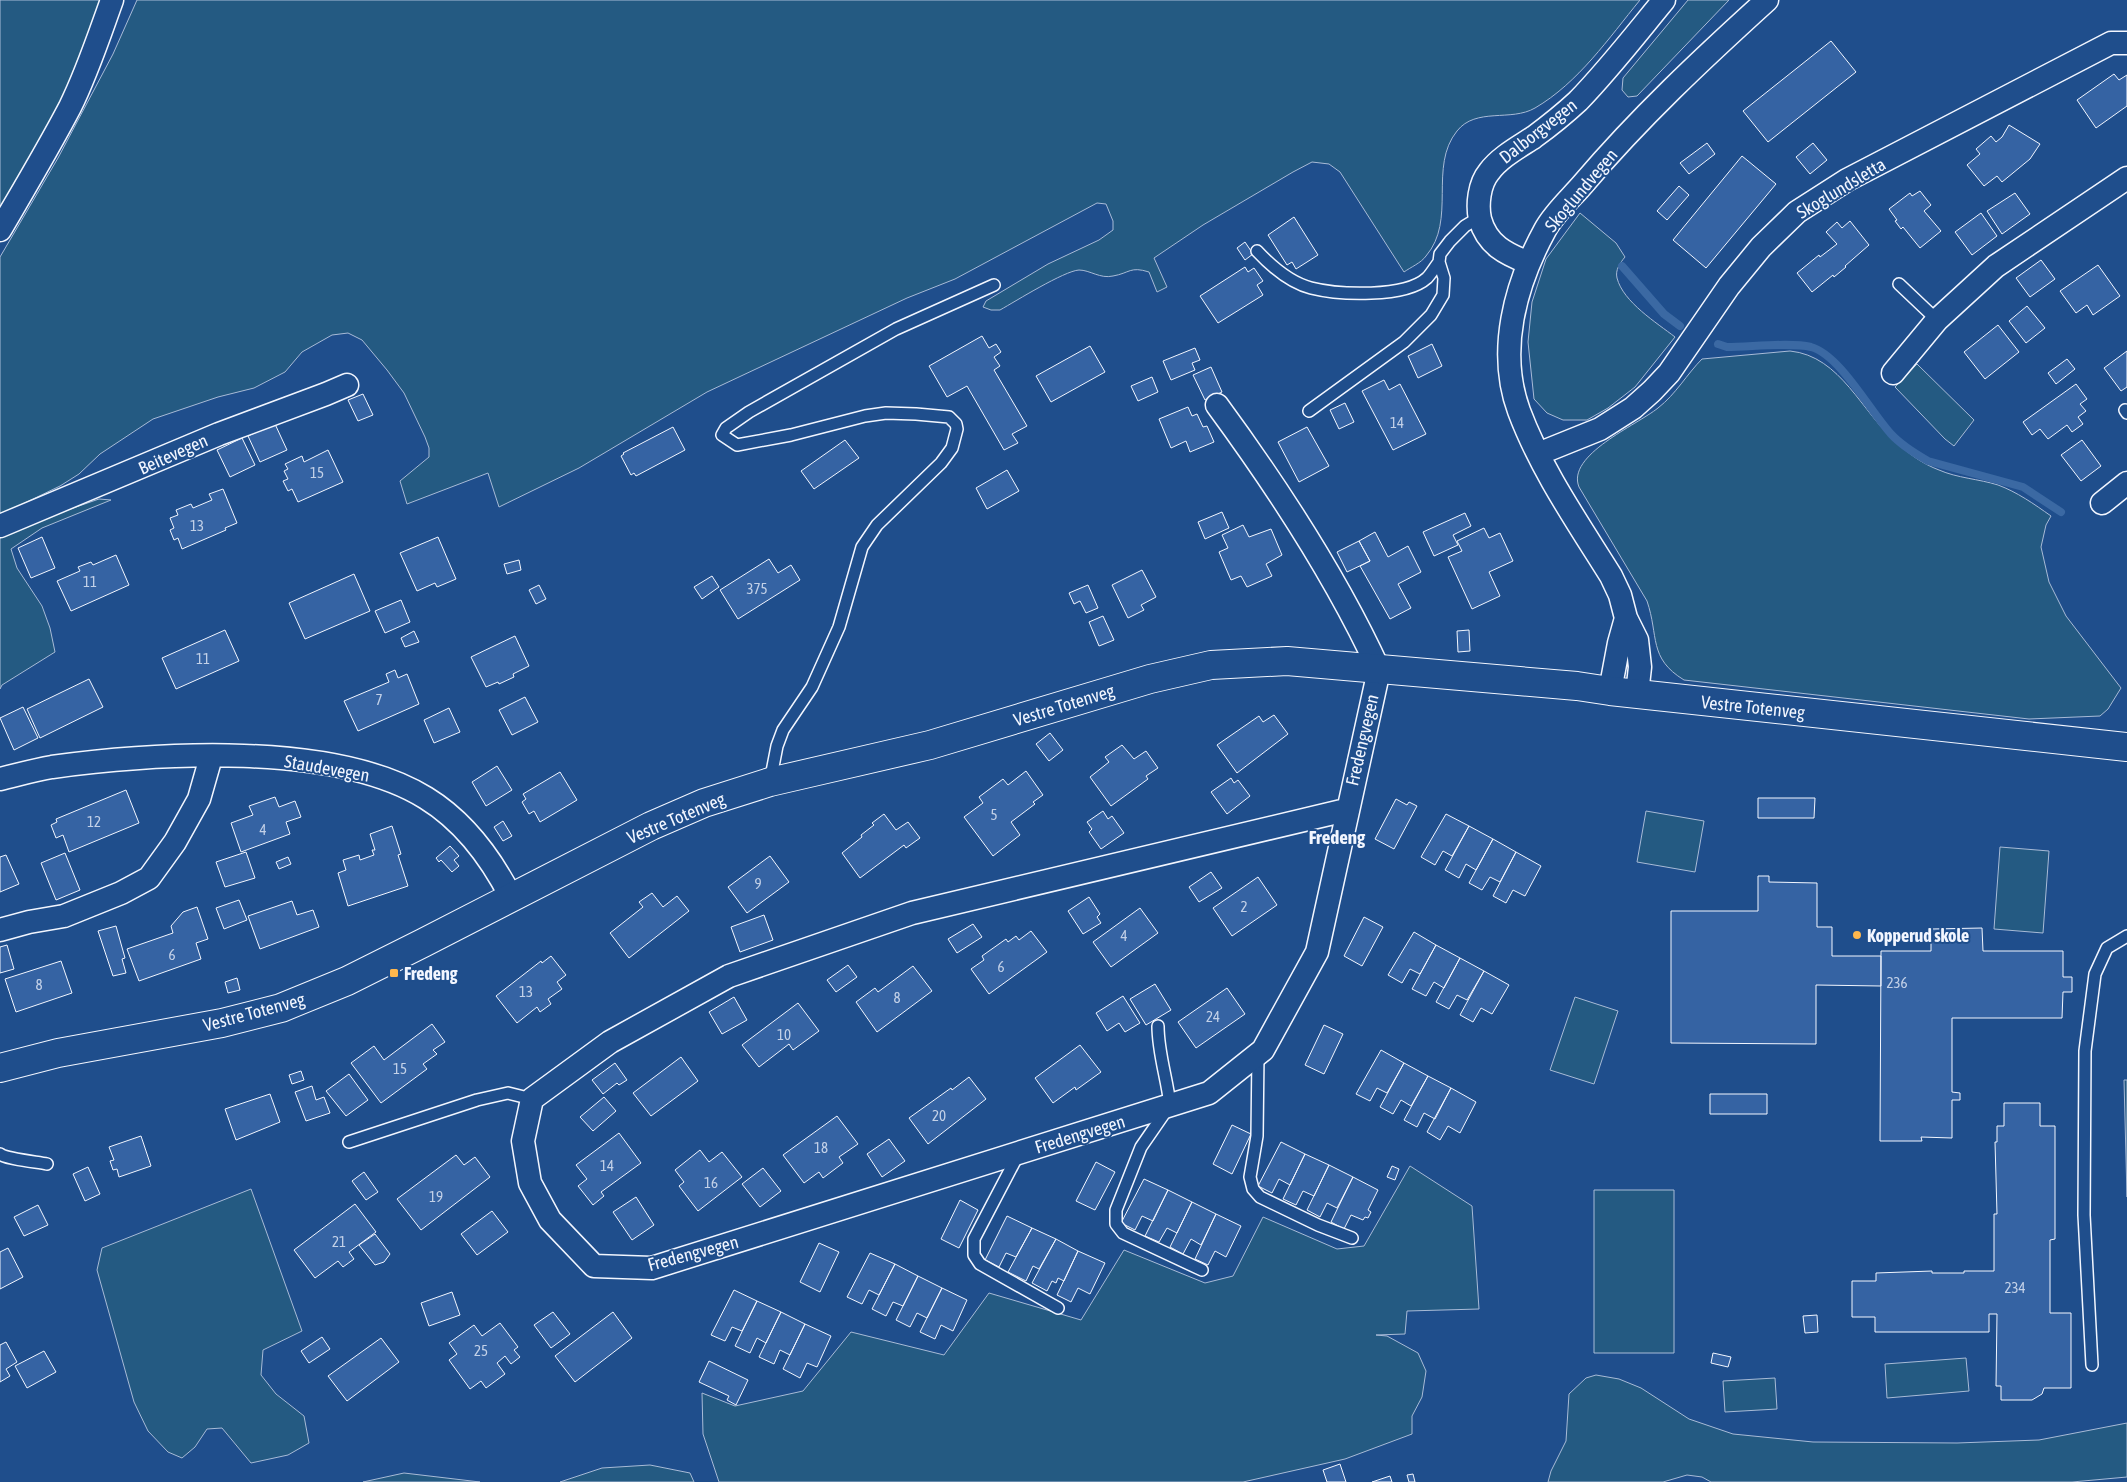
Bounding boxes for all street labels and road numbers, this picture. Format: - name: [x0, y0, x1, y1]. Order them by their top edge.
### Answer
- street label: Dalborgvegen: [1495, 94, 1581, 168]
- street label: Skoglundvegen: [1540, 144, 1622, 236]
- street label: Skoglundsletta: [1793, 153, 1889, 223]
- street label: Beitevegen: [135, 429, 211, 479]
- street label: Vestre Totenveg: [1011, 680, 1117, 730]
- street label: Vestre Totenveg: [1700, 691, 1806, 723]
- street label: Fredengvegen: [1341, 692, 1383, 788]
- street label: Staudevegen: [283, 750, 371, 786]
- street label: Vestre Totenveg: [624, 788, 728, 848]
- street label: Vestre Totenveg: [201, 988, 307, 1036]
- street label: Fredengvegen: [1032, 1110, 1128, 1158]
- street label: Fredengvegen: [645, 1231, 741, 1275]

